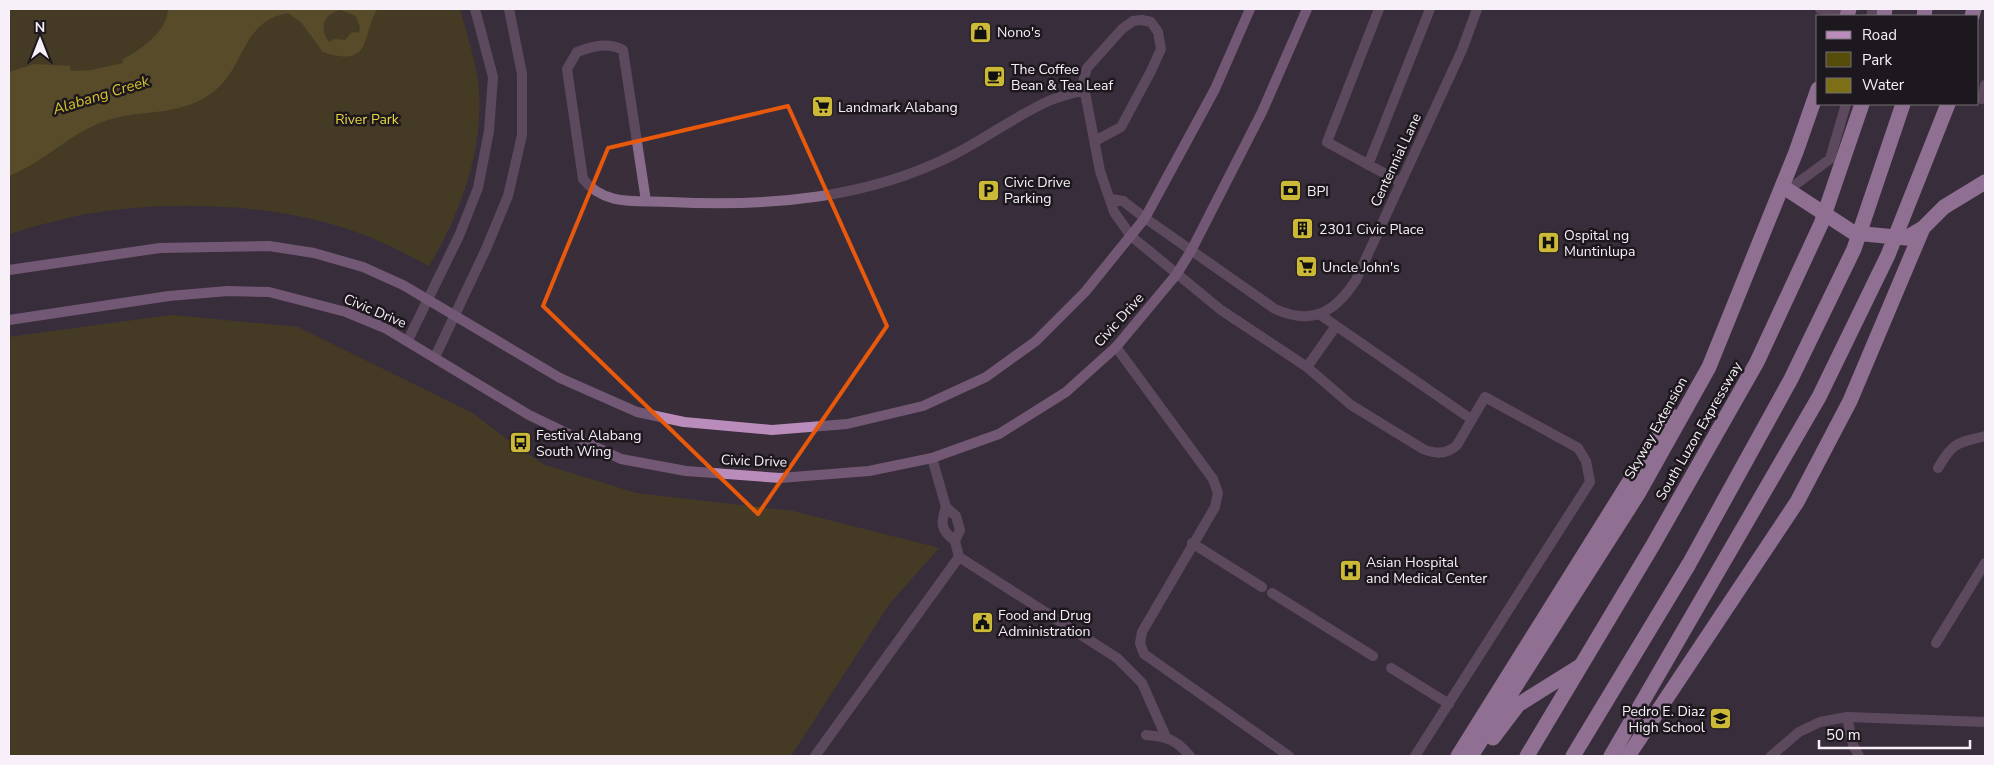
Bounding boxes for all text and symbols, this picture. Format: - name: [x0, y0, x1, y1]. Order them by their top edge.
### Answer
- north arrow: [15, 15, 65, 65]
- legend: [1816, 15, 1979, 105]
- text: N: [35, 18, 45, 37]
- shop icon: Nono's: [969, 20, 993, 44]
- place label: Nono's: [997, 23, 1041, 42]
- text: Road: [1862, 25, 1897, 45]
- text: Park: [1862, 50, 1892, 70]
- place label: The Coffee Bean & Tea Leaf: [1011, 60, 1113, 95]
- cafe icon: The Coffee Bean & Tea Leaf: [983, 65, 1007, 89]
- water label: Alabang Creek: [49, 71, 152, 119]
- text: Water: [1862, 75, 1905, 95]
- supermarket icon: Landmark Alabang: [810, 95, 834, 119]
- place label: Landmark Alabang: [838, 98, 958, 117]
- park label: River Park: [335, 110, 400, 129]
- street label: Centennial Lane: [1366, 110, 1426, 210]
- place label: Civic Drive Parking: [1004, 173, 1070, 208]
- parking icon: Civic Drive Parking: [976, 178, 1000, 202]
- bank icon: BPI: [1279, 179, 1303, 203]
- place label: BPI: [1307, 182, 1329, 201]
- building icon: 2301 Civic Place: [1291, 217, 1315, 241]
- place label: 2301 Civic Place: [1319, 220, 1424, 239]
- place label: Ospital ng Muntinlupa: [1564, 226, 1635, 261]
- hospital icon: Ospital ng Muntinlupa: [1536, 231, 1560, 255]
- supermarket icon: Uncle John's: [1294, 255, 1318, 279]
- place label: Uncle John's: [1322, 258, 1400, 277]
- street label: Civic Drive: [341, 289, 409, 333]
- street label: Civic Drive: [1090, 289, 1148, 351]
- street label: South Luzon Expressway: [1651, 357, 1747, 504]
- street label: Skyway Extension: [1620, 374, 1692, 482]
- place label: Festival Alabang South Wing: [536, 426, 641, 461]
- bus stop icon: Festival Alabang South Wing: [508, 431, 532, 455]
- street label: Civic Drive: [720, 450, 788, 472]
- place label: Asian Hospital and Medical Center: [1366, 553, 1487, 588]
- hospital icon: Asian Hospital and Medical Center: [1338, 558, 1362, 582]
- place label: Food and Drug Administration: [998, 606, 1091, 641]
- public building icon: Food and Drug Administration: [970, 611, 994, 635]
- place label: Pedro E. Diaz High School: [1622, 702, 1706, 737]
- school or university icon: Pedro E. Diaz High School: [1709, 707, 1733, 731]
- scale bar: [1819, 718, 1970, 750]
- text: 50 m: [1826, 725, 1861, 745]

